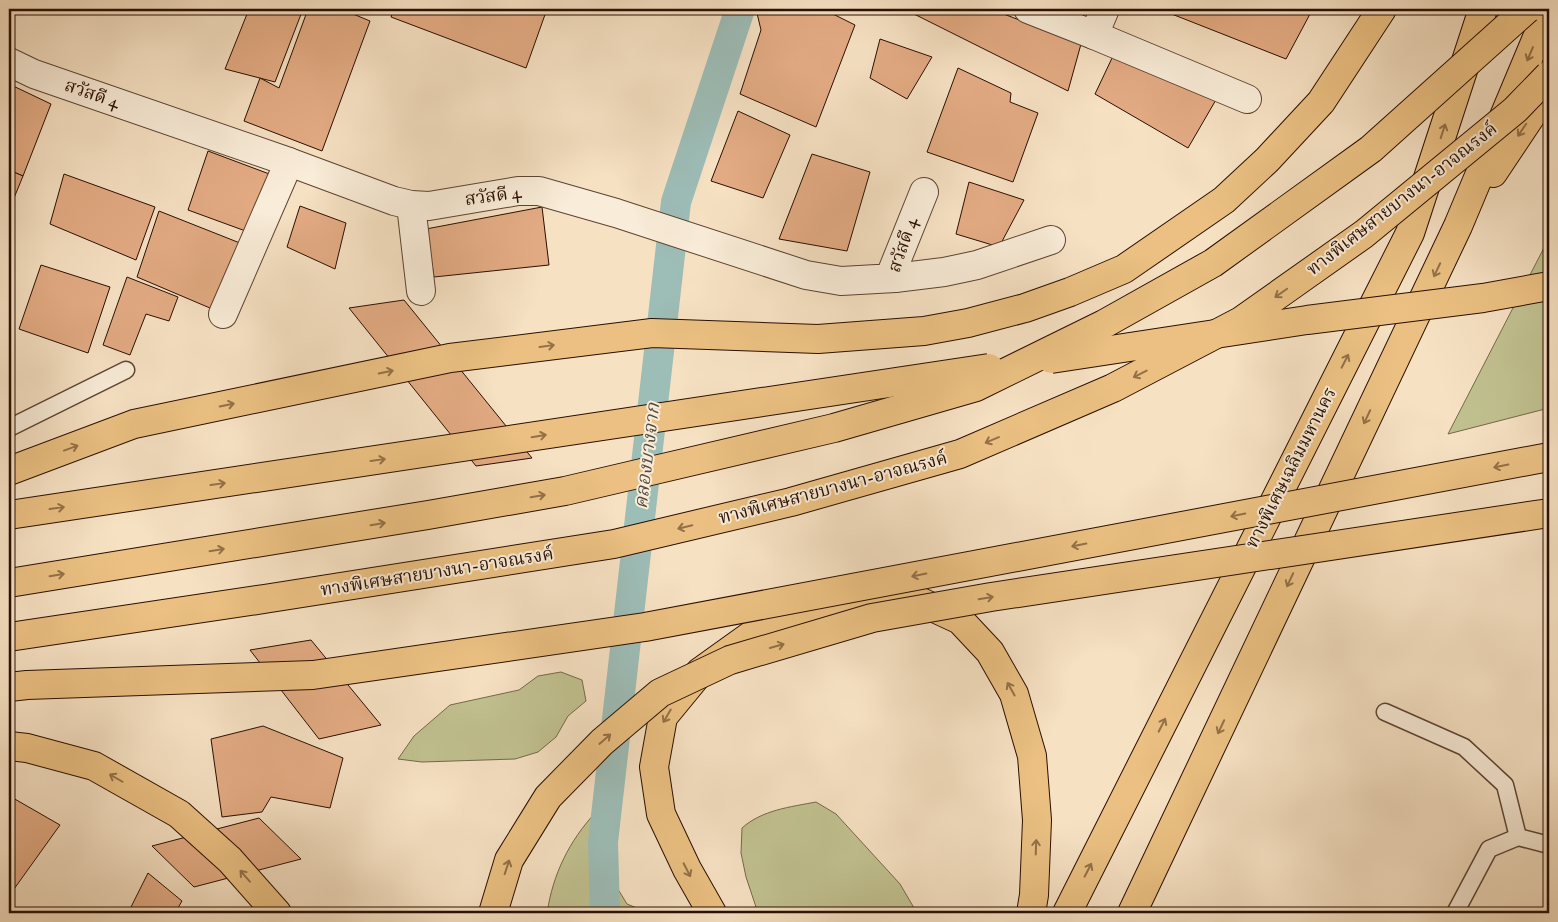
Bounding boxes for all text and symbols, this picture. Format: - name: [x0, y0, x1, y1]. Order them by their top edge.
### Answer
- one-way arrow: [1525, 46, 1535, 61]
- street label: สวัสดี 4: [62, 74, 124, 114]
- street label: ทางพิเศษสายบางนา-อาจณรงค์: [1302, 117, 1502, 281]
- one-way arrow: [1517, 122, 1527, 136]
- one-way arrow: [1438, 124, 1448, 140]
- street label: สวัสดี 4: [463, 181, 524, 211]
- street label: สวัสดี 4: [883, 213, 923, 275]
- one-way arrow: [1431, 262, 1441, 277]
- one-way arrow: [1274, 288, 1288, 298]
- one-way arrow: [538, 341, 554, 351]
- one-way arrow: [1341, 354, 1350, 369]
- one-way arrow: [378, 367, 394, 376]
- one-way arrow: [1133, 369, 1148, 379]
- street label: ทางพิเศษเฉลิมมหานคร: [1240, 384, 1342, 552]
- one-way arrow: [219, 400, 235, 409]
- water label: คลองบางจาก: [629, 400, 666, 510]
- one-way arrow: [1362, 409, 1371, 424]
- one-way arrow: [531, 431, 547, 441]
- one-way arrow: [985, 436, 1000, 446]
- one-way arrow: [63, 443, 78, 452]
- street label: ทางพิเศษสายบางนา-อาจณรงค์: [716, 446, 950, 530]
- one-way arrow: [370, 455, 386, 465]
- one-way arrow: [1494, 462, 1510, 471]
- one-way arrow: [209, 479, 225, 489]
- one-way arrow: [529, 490, 545, 500]
- one-way arrow: [49, 502, 65, 512]
- one-way arrow: [1231, 511, 1247, 521]
- one-way arrow: [369, 518, 385, 528]
- one-way arrow: [677, 523, 693, 532]
- one-way arrow: [1071, 541, 1087, 551]
- street label: ทางพิเศษสายบางนา-อาจณรงค์: [319, 542, 555, 602]
- one-way arrow: [209, 544, 225, 554]
- one-way arrow: [49, 570, 65, 580]
- one-way arrow: [911, 571, 927, 581]
- one-way arrow: [1285, 572, 1294, 587]
- one-way arrow: [978, 593, 994, 603]
- one-way arrow: [768, 641, 784, 651]
- one-way arrow: [1006, 681, 1016, 696]
- one-way arrow: [661, 708, 671, 722]
- one-way arrow: [1157, 717, 1167, 732]
- one-way arrow: [1215, 719, 1225, 734]
- one-way arrow: [599, 733, 612, 745]
- one-way arrow: [110, 773, 124, 783]
- one-way arrow: [1032, 840, 1041, 856]
- one-way arrow: [503, 859, 512, 875]
- one-way arrow: [682, 862, 692, 877]
- one-way arrow: [1084, 863, 1094, 878]
- one-way arrow: [239, 870, 250, 883]

